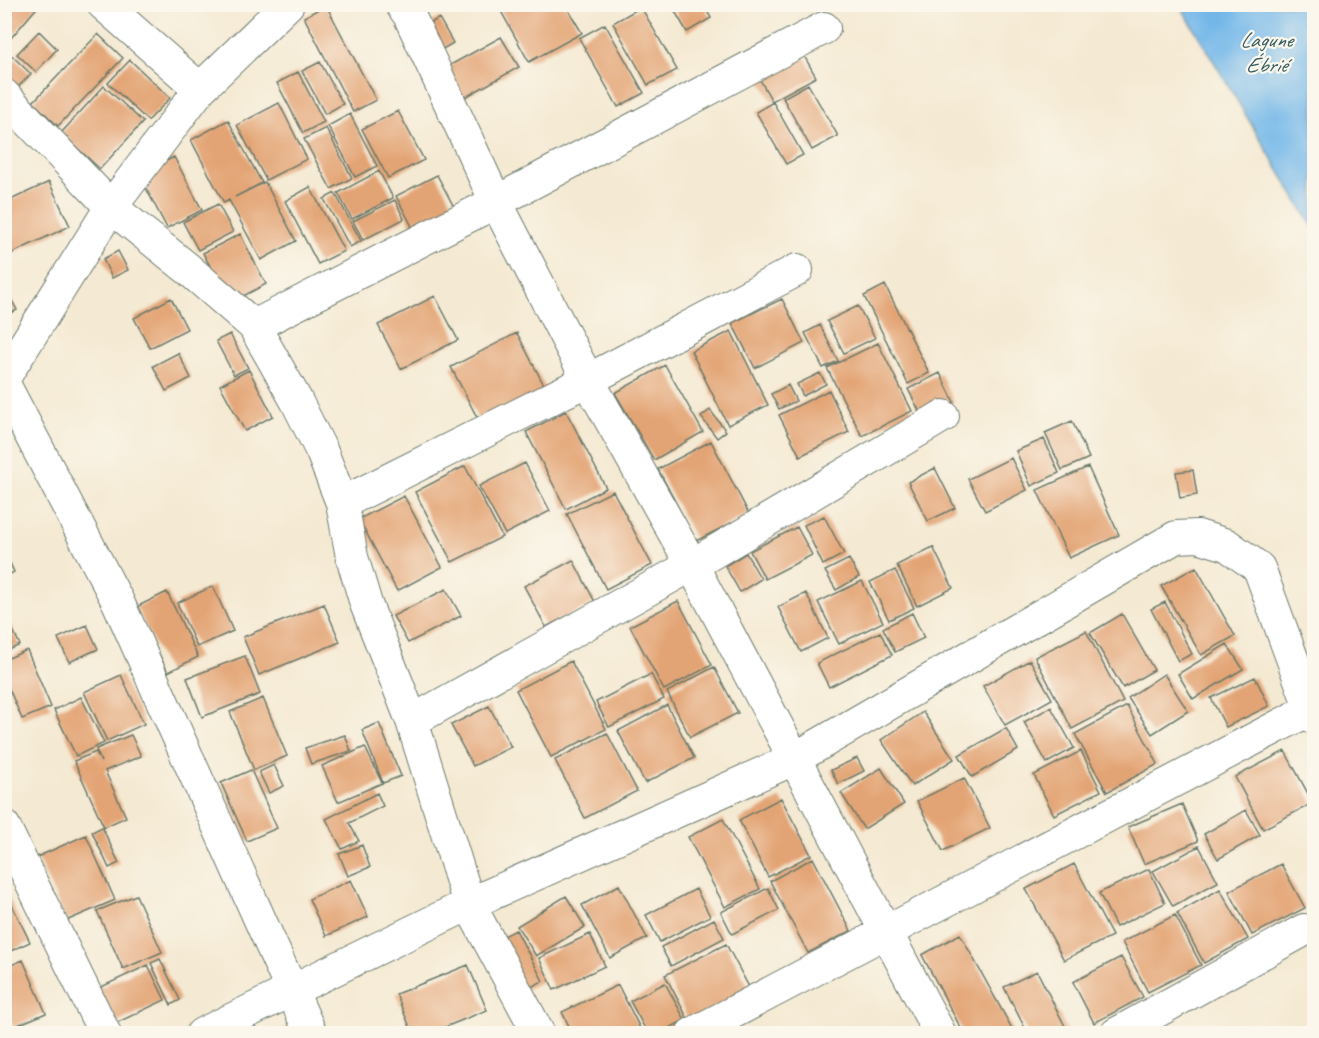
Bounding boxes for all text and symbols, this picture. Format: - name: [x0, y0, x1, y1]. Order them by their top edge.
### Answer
- water label: Lagune Ébrié: [1240, 26, 1295, 79]

